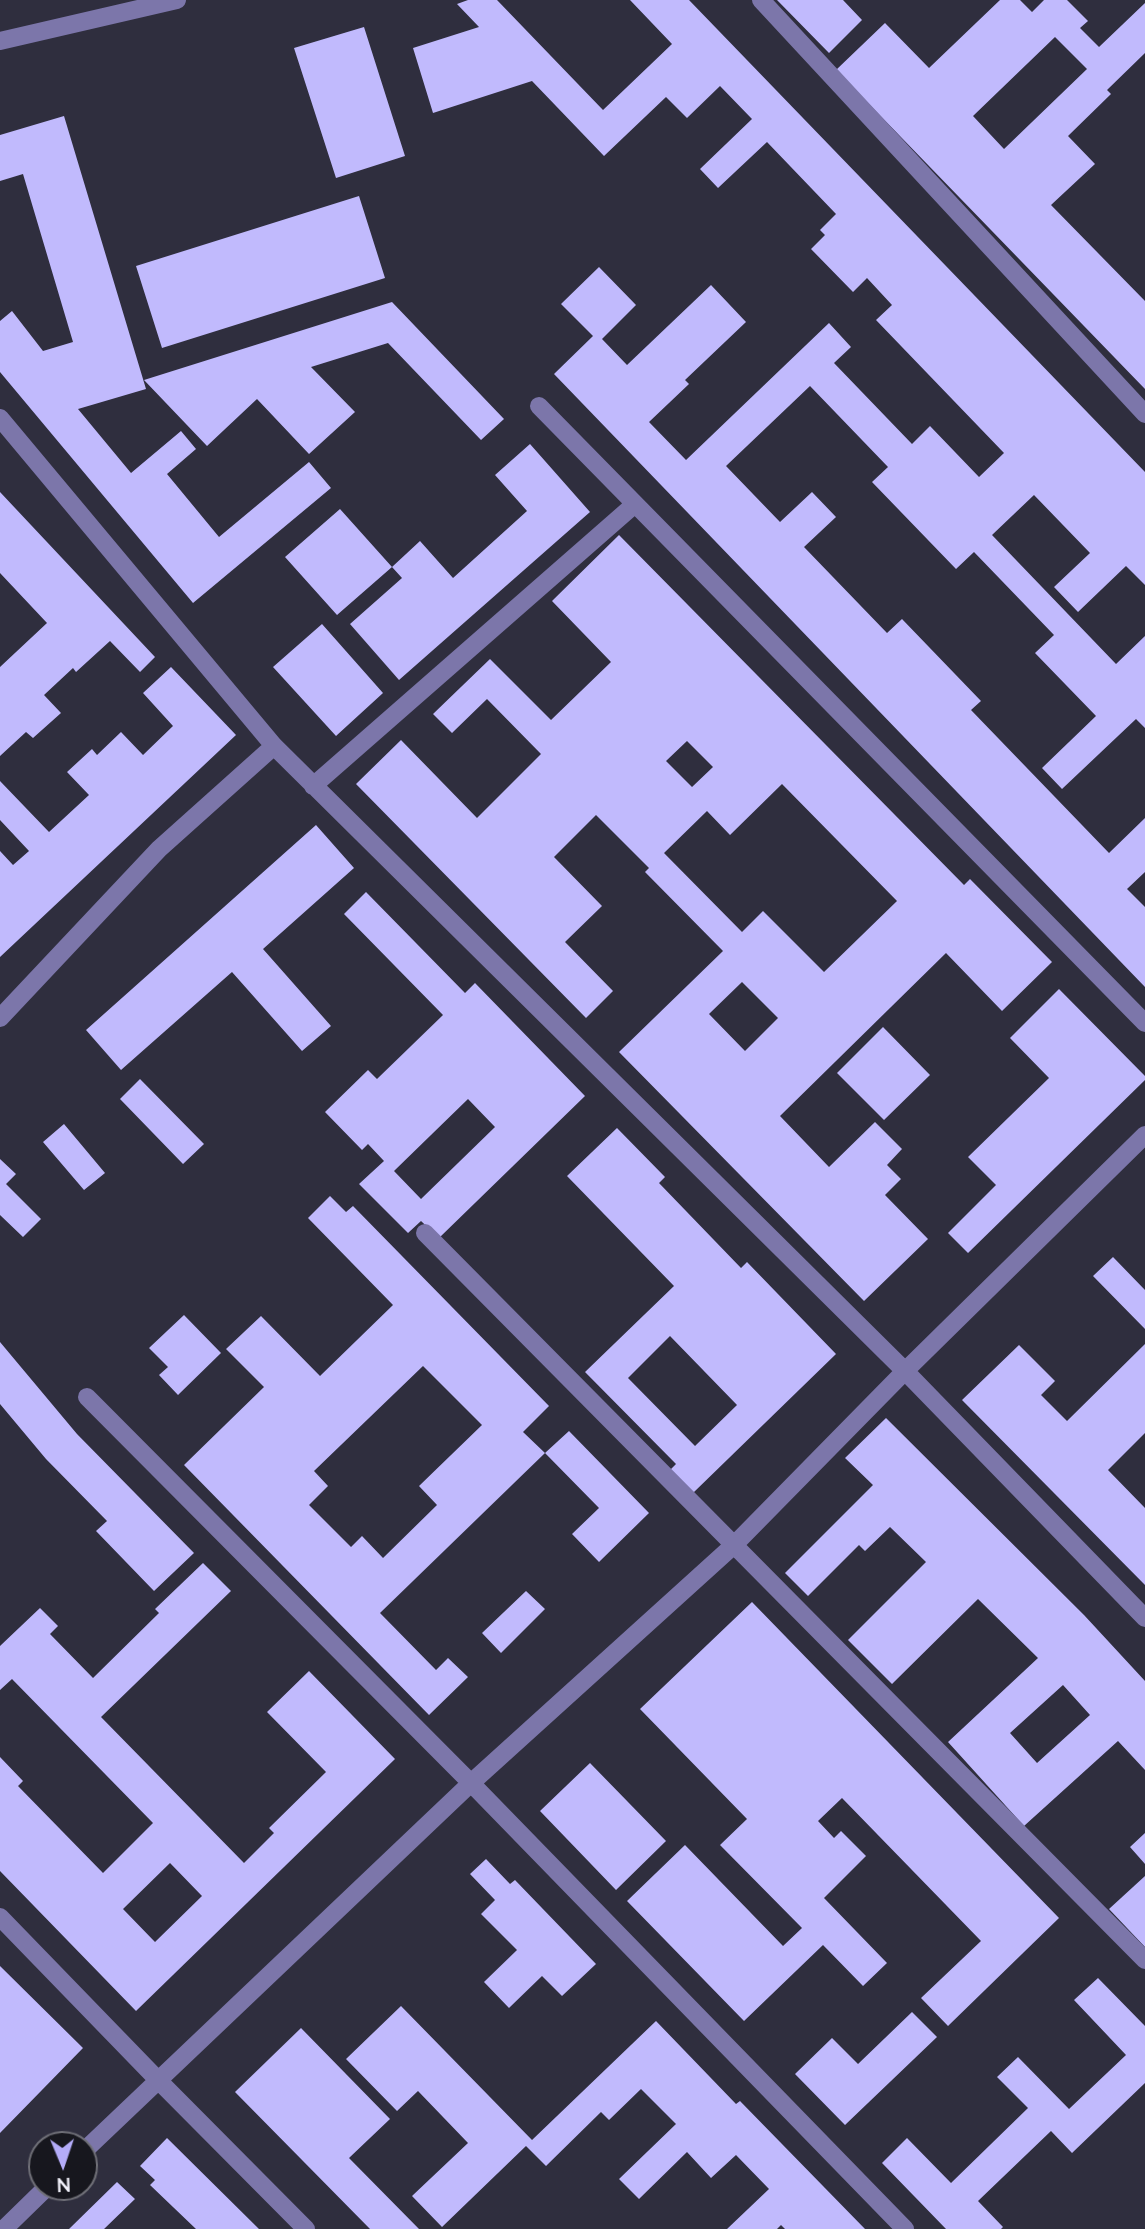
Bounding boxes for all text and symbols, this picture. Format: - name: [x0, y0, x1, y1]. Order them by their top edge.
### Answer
- north arrow: [28, 2131, 98, 2201]
- text: N: [56, 2173, 71, 2197]

